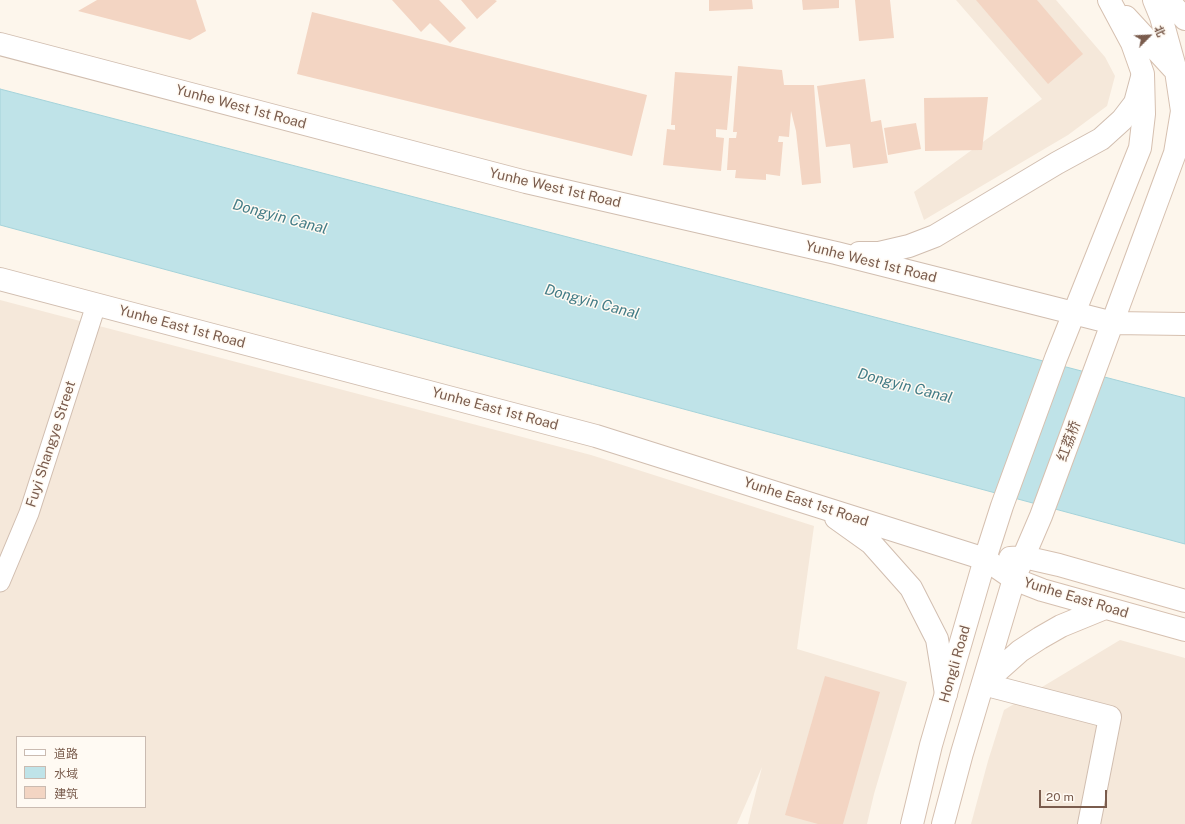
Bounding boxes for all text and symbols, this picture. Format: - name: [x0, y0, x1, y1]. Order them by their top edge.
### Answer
- north arrow: [1129, 16, 1169, 56]
- text: 北: [1152, 24, 1168, 39]
- street label: Yunhe West 1st Road: [174, 81, 308, 133]
- street label: Yunhe West 1st Road: [488, 165, 622, 211]
- water label: Dongyin Canal: [231, 196, 329, 238]
- street label: Yunhe West 1st Road: [804, 238, 938, 286]
- water label: Dongyin Canal: [543, 281, 641, 323]
- street label: Yunhe East 1st Road: [117, 302, 247, 352]
- water label: Dongyin Canal: [856, 365, 954, 407]
- street label: Fuyi Shangye Street: [23, 379, 79, 509]
- street label: Yunhe East 1st Road: [430, 384, 560, 434]
- street label: 红荔桥: [1054, 418, 1084, 464]
- street label: Yunhe East 1st Road: [741, 474, 871, 530]
- street label: Yunhe East Road: [1022, 574, 1130, 622]
- street label: Hongli Road: [936, 623, 974, 705]
- legend: [16, 736, 146, 808]
- text: 道路: [54, 747, 78, 761]
- text: 水域: [54, 767, 78, 781]
- scale bar: [1041, 782, 1109, 808]
- text: 建筑: [54, 787, 78, 801]
- text: 20 m: [1046, 790, 1074, 804]

